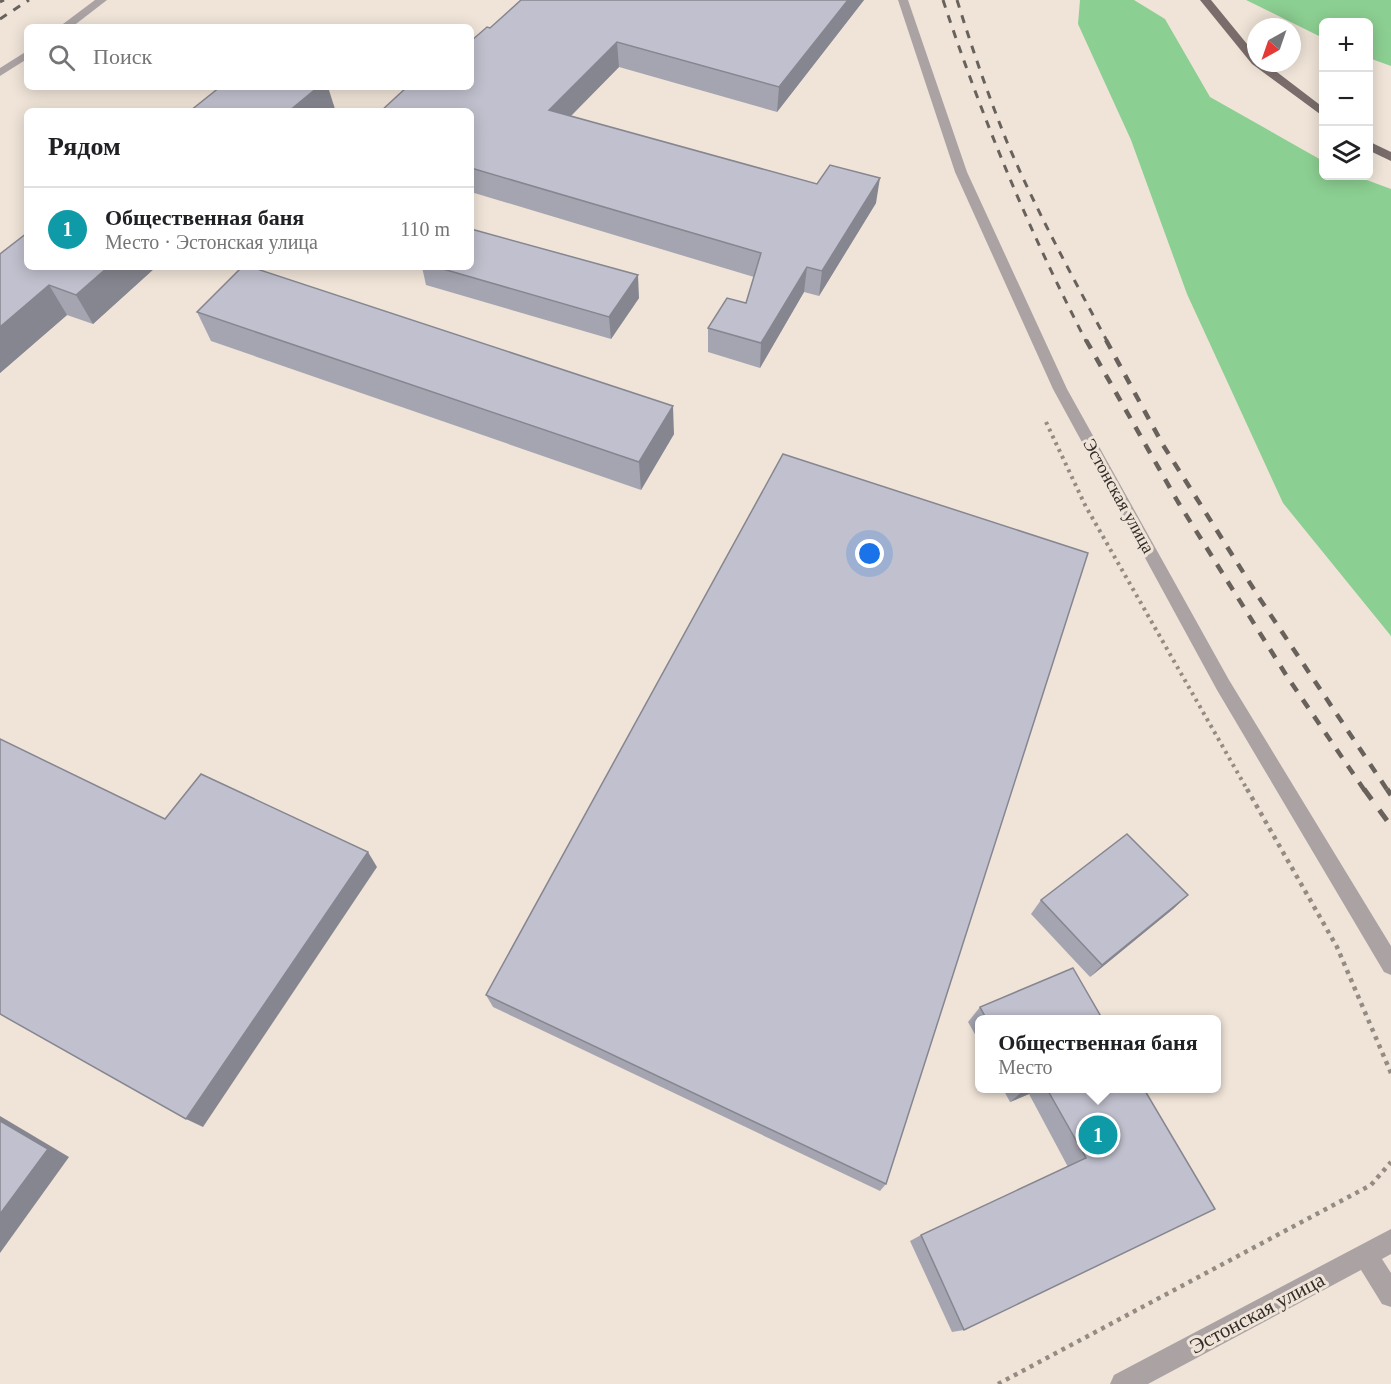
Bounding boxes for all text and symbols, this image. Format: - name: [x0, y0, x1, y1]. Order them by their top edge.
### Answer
- north arrow: [1247, 18, 1301, 72]
- map controls: [1319, 18, 1373, 180]
- button: +: [1319, 18, 1373, 72]
- search box: [24, 24, 474, 90]
- icon: search: [45, 41, 78, 74]
- text: Поиск: [93, 44, 152, 69]
- button: −: [1319, 72, 1373, 126]
- button: layers: [1319, 126, 1373, 180]
- text: Рядом: [48, 132, 121, 161]
- text: Общественная баня: [105, 205, 304, 230]
- text: 1: [63, 218, 73, 240]
- text: 110 m: [400, 218, 450, 240]
- text: Место · Эстонская улица: [105, 231, 318, 253]
- street label: Эстонская улица: [1079, 435, 1159, 557]
- your location: [855, 539, 884, 568]
- popup: [975, 1015, 1221, 1093]
- text: Общественная баня: [998, 1030, 1198, 1055]
- text: Место: [998, 1056, 1053, 1078]
- pin: 1: [1078, 1112, 1118, 1158]
- street label: Эстонская улица: [1186, 1267, 1329, 1359]

